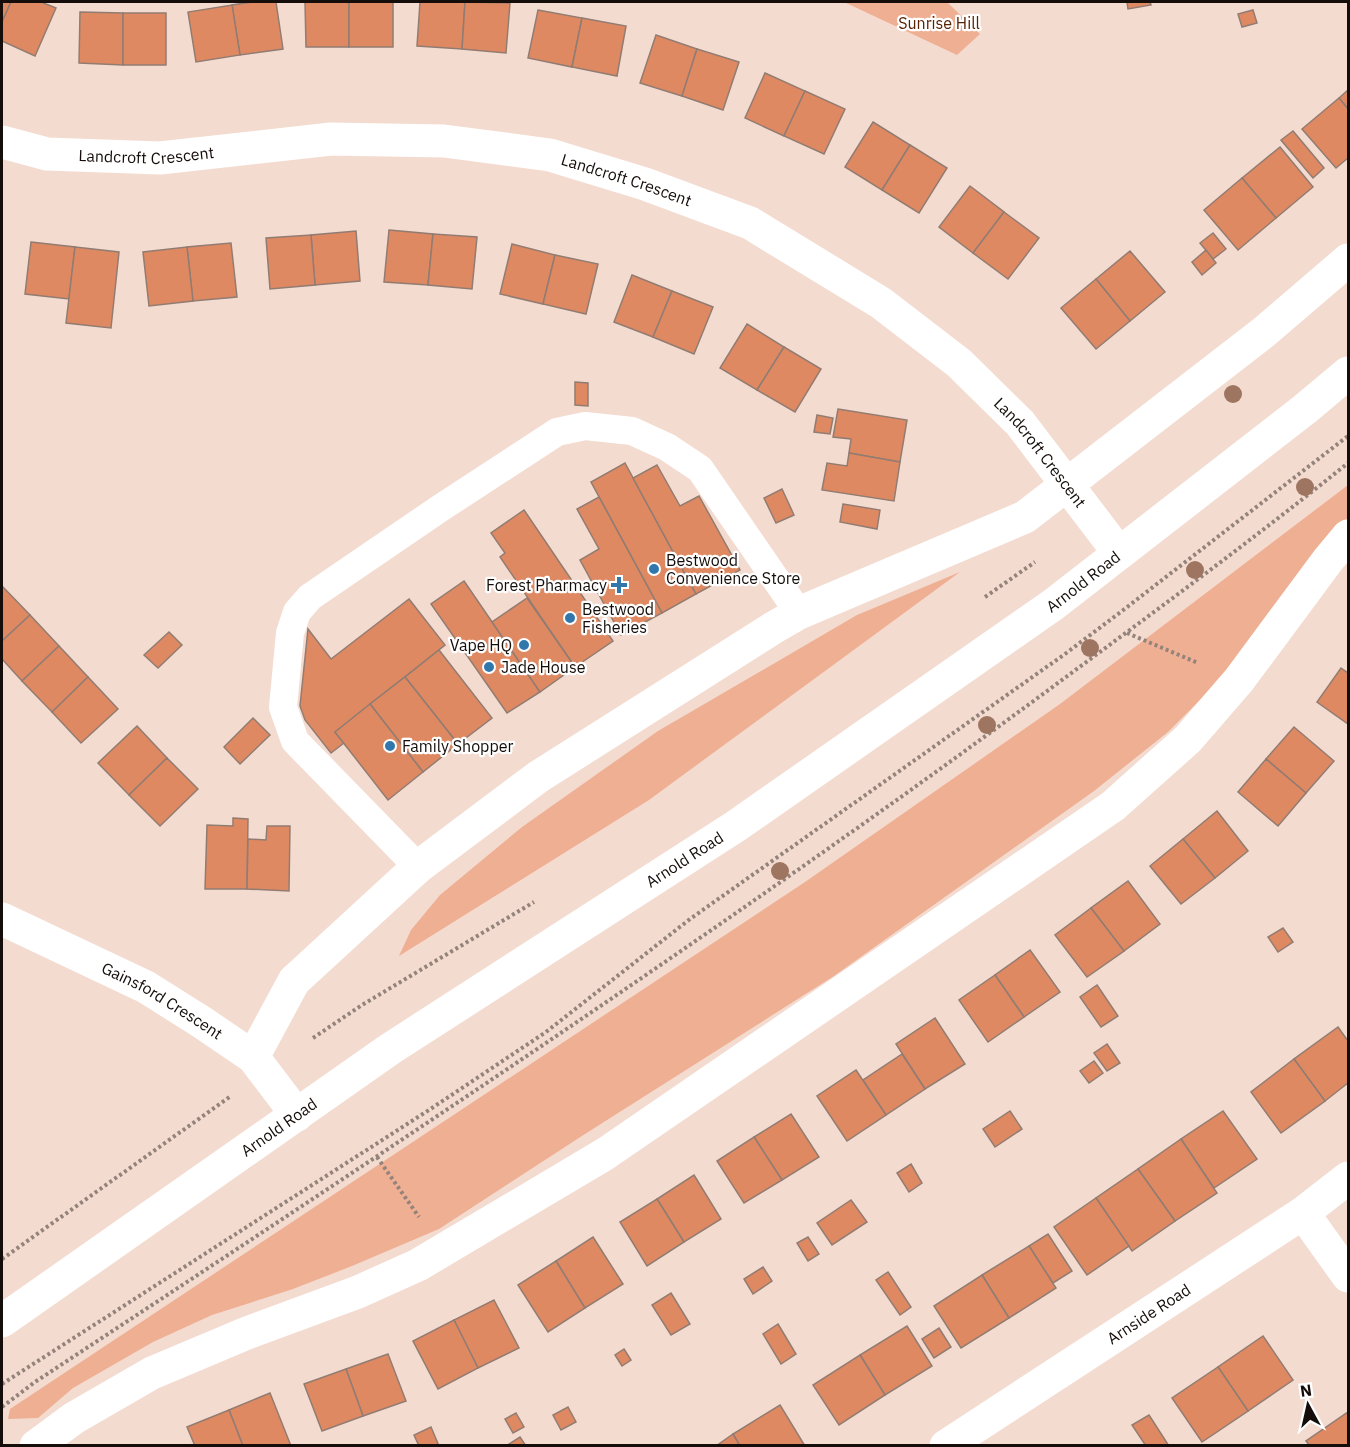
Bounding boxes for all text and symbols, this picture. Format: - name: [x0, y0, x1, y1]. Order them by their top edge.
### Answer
- park label: Sunrise Hill: [898, 13, 980, 33]
- street label: Landcroft Crescent: [78, 142, 215, 168]
- street label: Landcroft Crescent: [559, 149, 694, 210]
- street label: Landcroft Crescent: [990, 393, 1091, 511]
- street label: Arnold Road: [1042, 546, 1124, 617]
- place label: Bestwood Convenience Store: [666, 550, 800, 588]
- marker: Bestwood Convenience Store: [647, 562, 661, 576]
- place label: Forest Pharmacy: [486, 575, 607, 595]
- marker: Forest Pharmacy: [612, 578, 626, 592]
- place label: Bestwood Fisheries: [582, 599, 654, 637]
- marker: Bestwood Fisheries: [563, 611, 577, 625]
- place label: Vape HQ: [450, 635, 512, 655]
- marker: Vape HQ: [517, 638, 531, 652]
- place label: Jade House: [501, 657, 586, 677]
- marker: Jade House: [482, 660, 496, 674]
- place label: Family Shopper: [402, 736, 513, 756]
- marker: Family Shopper: [383, 739, 397, 753]
- street label: Arnold Road: [642, 827, 727, 892]
- street label: Gainsford Crescent: [98, 958, 227, 1044]
- street label: Arnold Road: [237, 1093, 321, 1161]
- street label: Arnside Road: [1103, 1279, 1194, 1348]
- north arrow: [1278, 1375, 1338, 1435]
- text: N: [1299, 1379, 1313, 1401]

